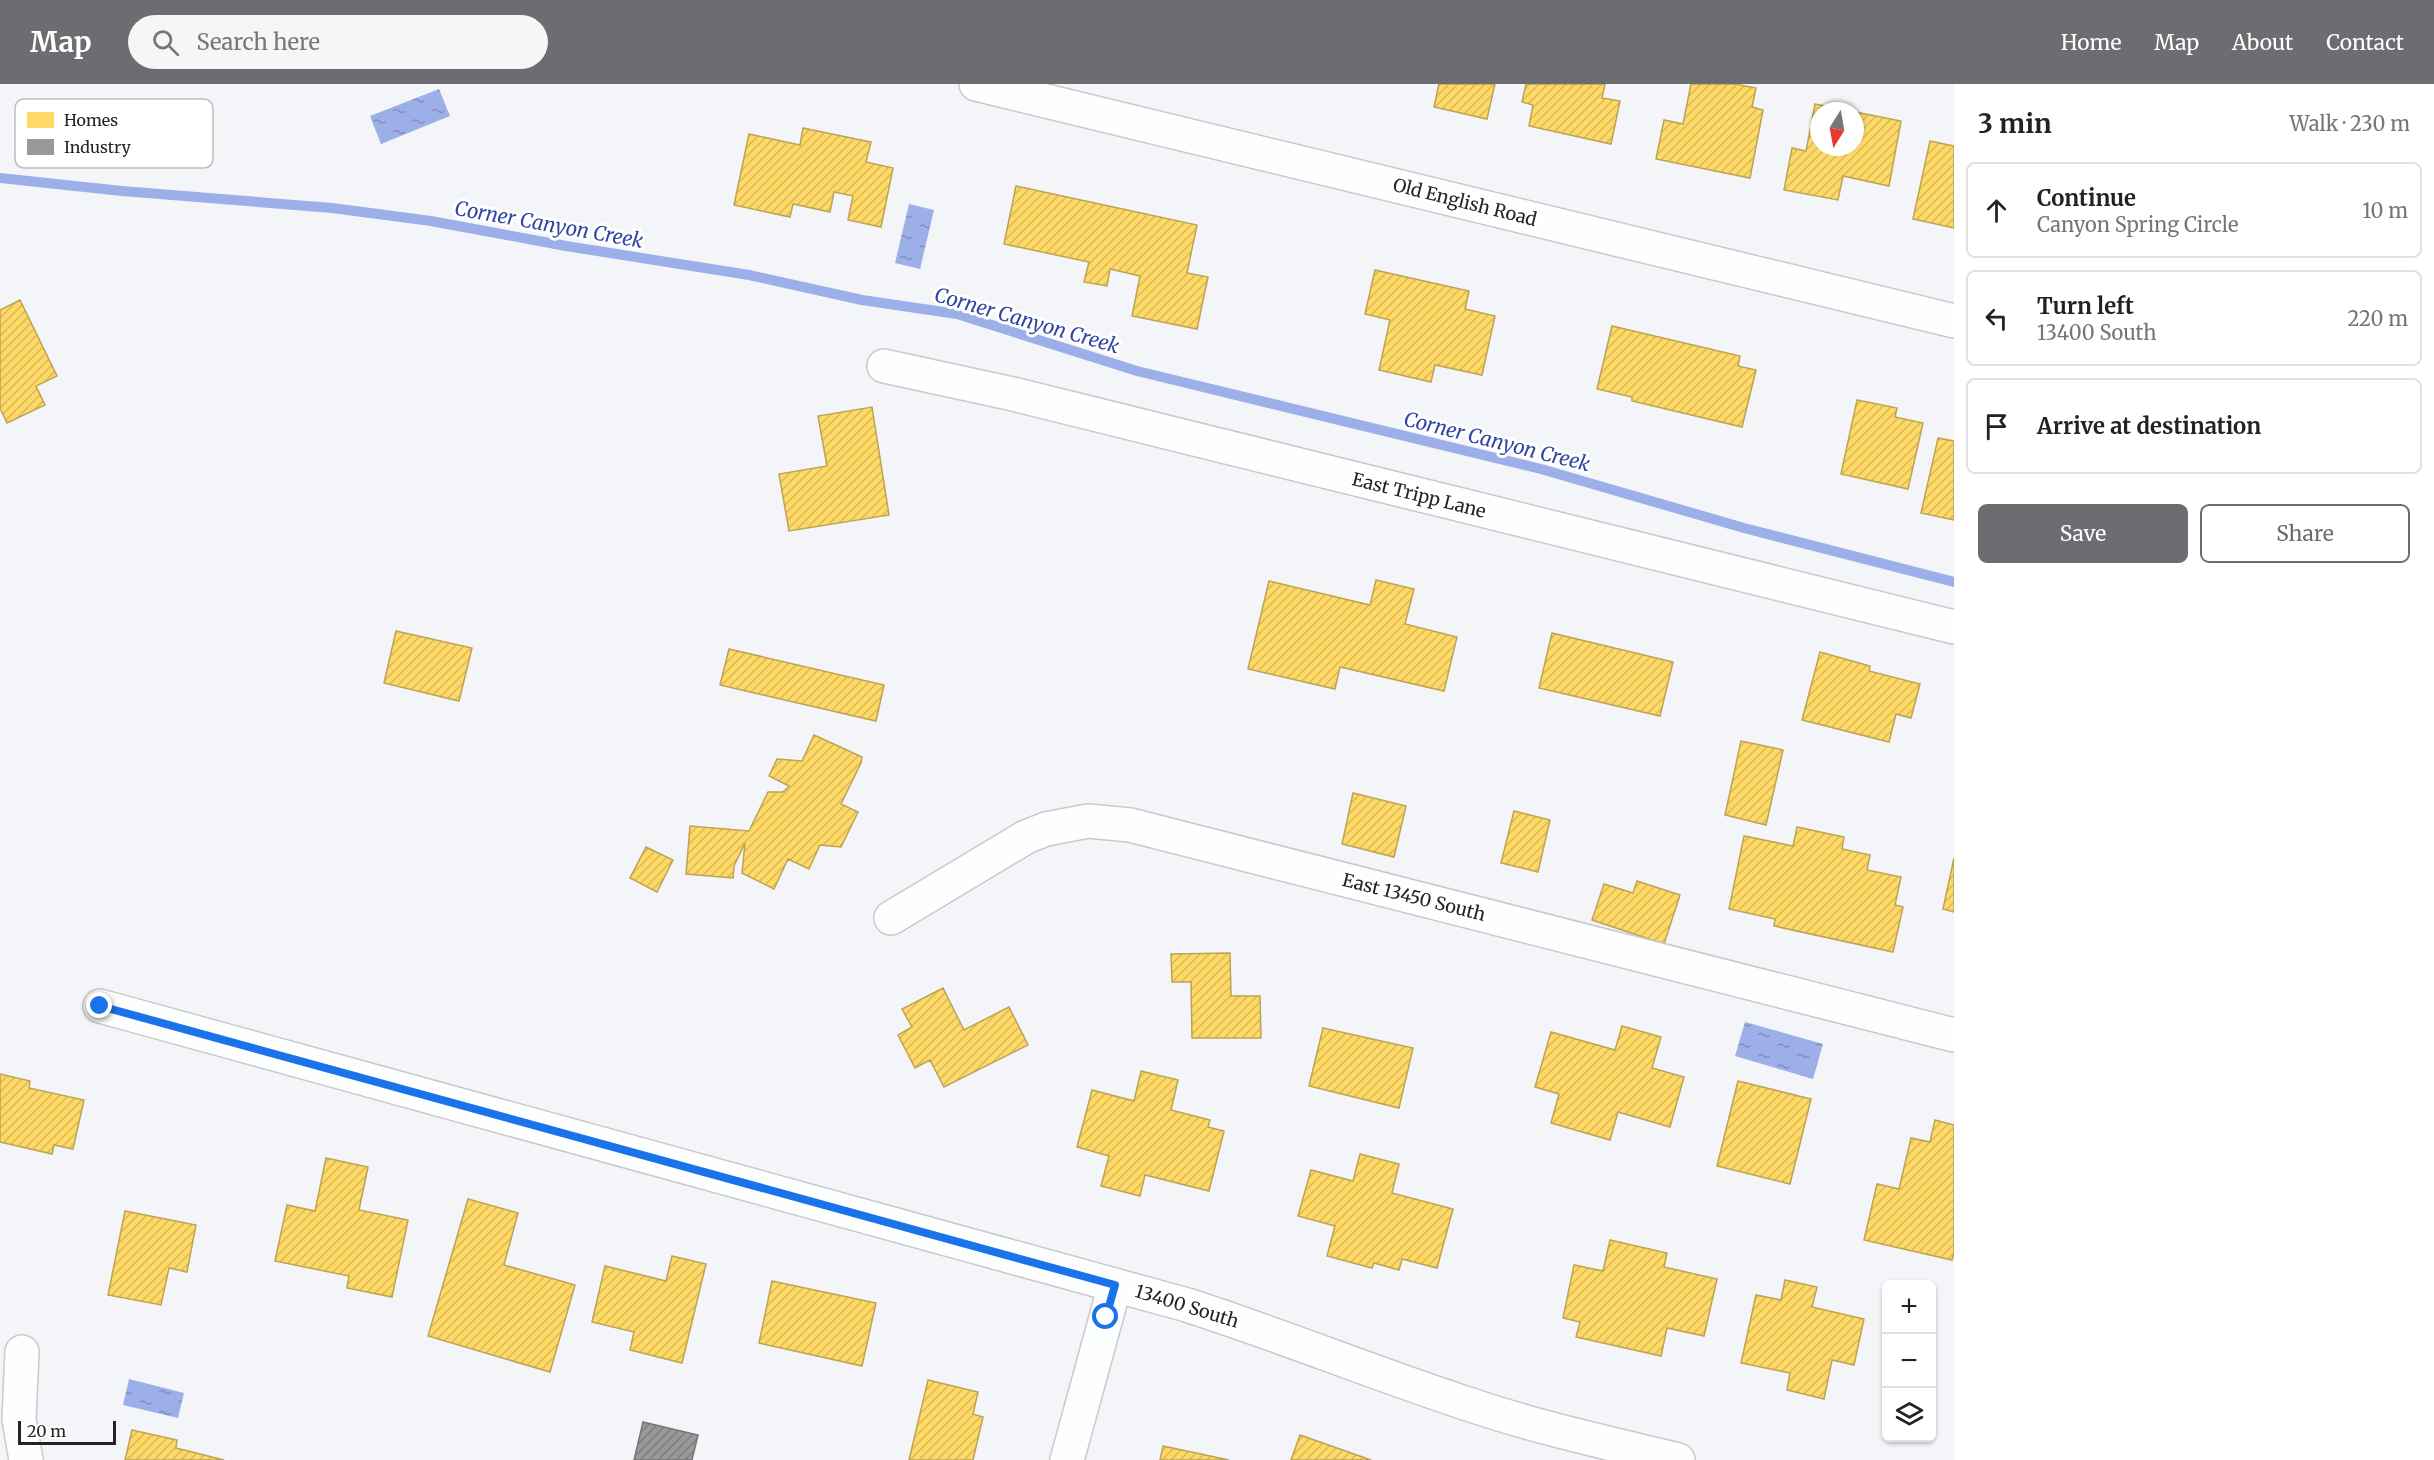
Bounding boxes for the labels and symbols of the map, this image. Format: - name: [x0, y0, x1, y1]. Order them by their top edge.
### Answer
- legend: [15, 99, 213, 168]
- north arrow: [1810, 102, 1864, 156]
- text: Homes: [64, 110, 118, 130]
- text: Industry: [64, 137, 132, 157]
- street label: Old English Road: [1391, 173, 1539, 231]
- water label: Corner Canyon Creek: [453, 195, 645, 253]
- water label: Corner Canyon Creek: [932, 282, 1122, 358]
- water label: Corner Canyon Creek: [1401, 406, 1593, 476]
- street label: East Tripp Lane: [1350, 467, 1488, 523]
- street label: East 13450 South: [1340, 868, 1488, 926]
- route end: [86, 992, 112, 1018]
- street label: 13400 South: [1132, 1279, 1242, 1333]
- route start: [1092, 1303, 1118, 1329]
- scale bar: [18, 1418, 116, 1446]

